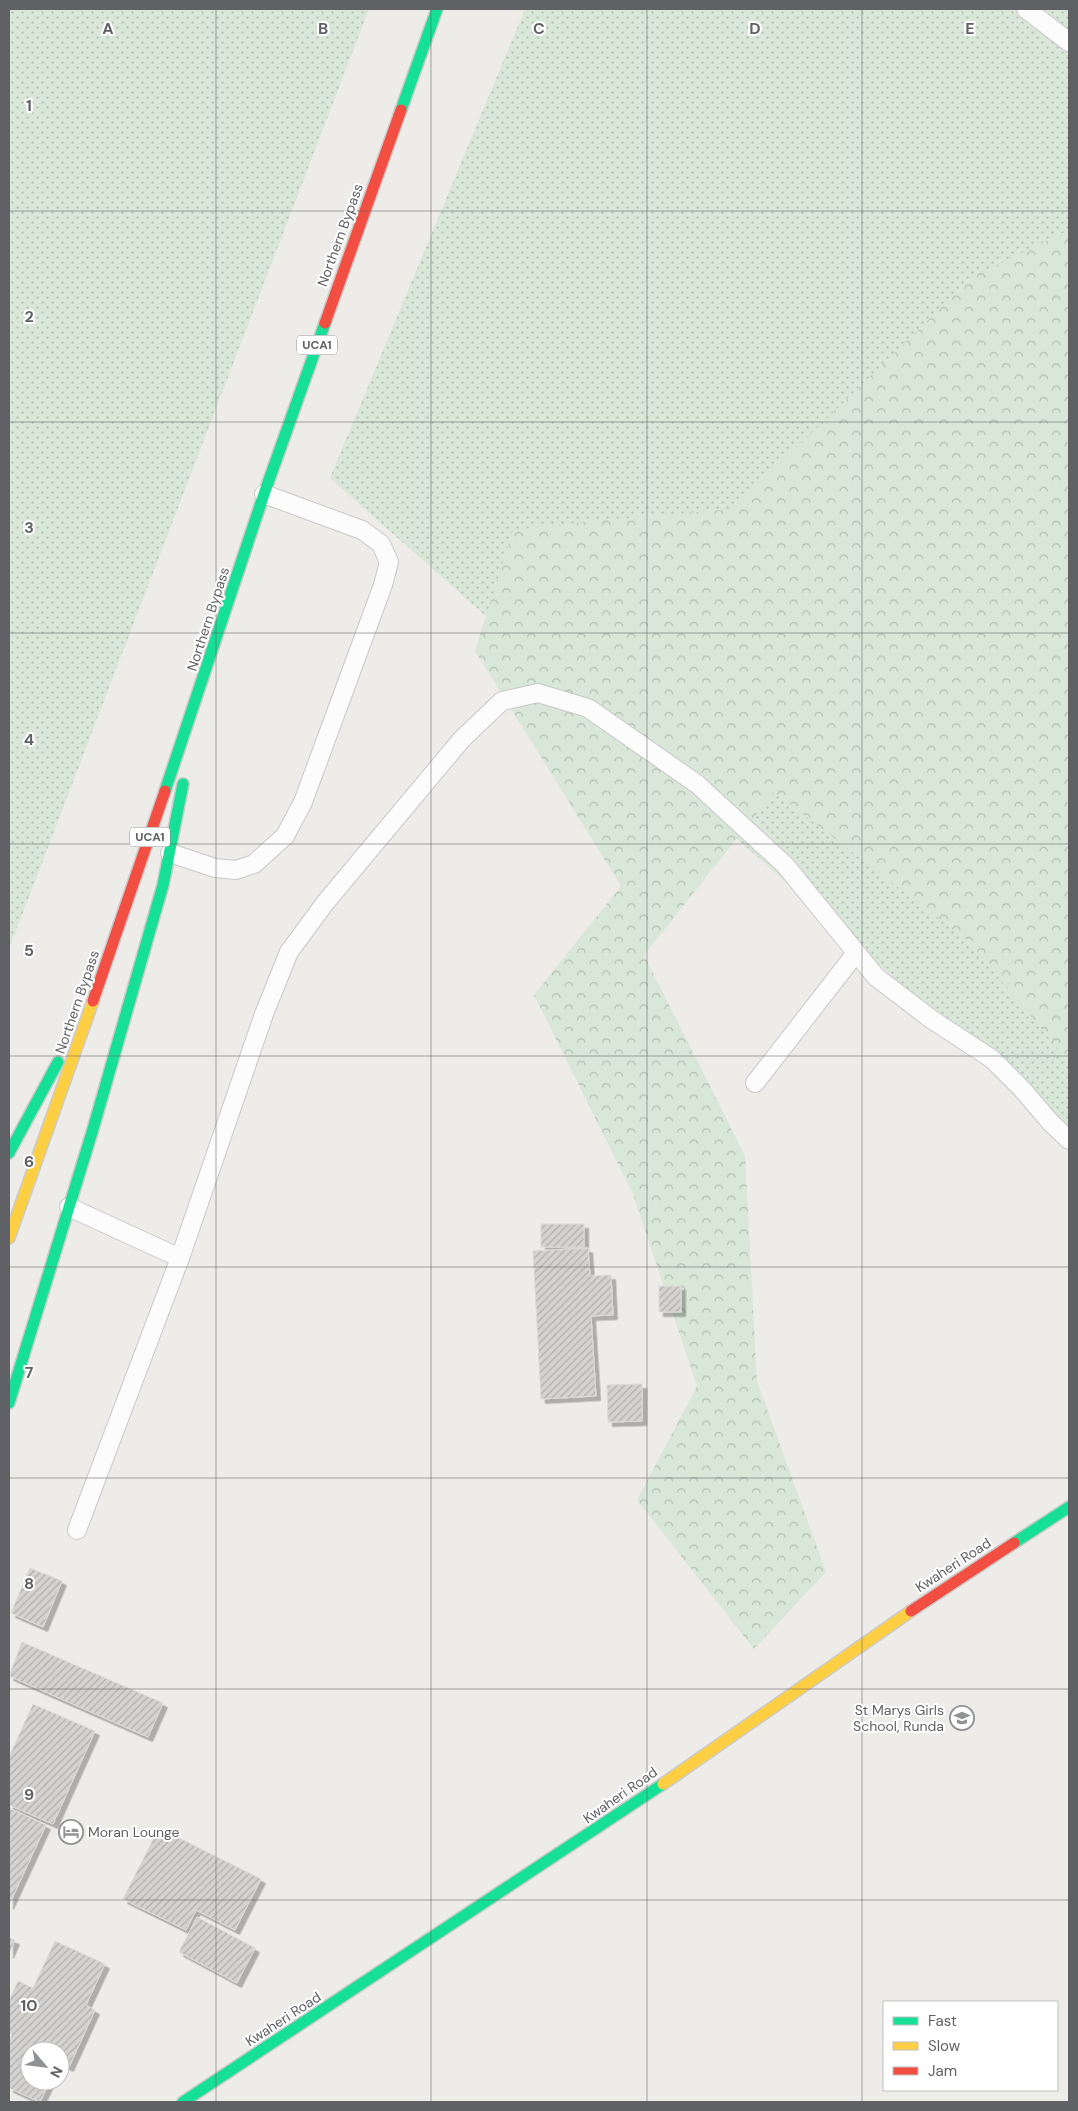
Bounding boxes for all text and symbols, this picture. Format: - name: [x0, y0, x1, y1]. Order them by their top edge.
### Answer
- text: A: [102, 18, 114, 39]
- text: B: [318, 18, 328, 39]
- text: C: [533, 18, 545, 39]
- text: D: [749, 18, 761, 39]
- text: E: [965, 18, 975, 39]
- text: 1: [26, 95, 32, 116]
- street label: Northern Bypass: [313, 181, 367, 289]
- text: 2: [24, 306, 34, 327]
- road number: UCA1: [297, 336, 337, 354]
- text: 3: [24, 517, 34, 538]
- street label: Northern Bypass: [183, 565, 233, 673]
- text: 4: [24, 729, 34, 750]
- road number: UCA1: [130, 828, 170, 846]
- text: 5: [24, 940, 34, 961]
- street label: Northern Bypass: [51, 948, 103, 1056]
- text: 6: [24, 1151, 34, 1172]
- text: 7: [25, 1362, 34, 1383]
- street label: Kwaheri Road: [912, 1534, 994, 1596]
- text: 8: [24, 1573, 34, 1594]
- place label: St Marys Girls School, Runda: [853, 1701, 944, 1735]
- school or university icon: St Marys Girls School, Runda: [949, 1705, 975, 1731]
- street label: Kwaheri Road: [579, 1763, 661, 1827]
- text: 9: [24, 1784, 34, 1805]
- hotel icon: Moran Lounge: [58, 1819, 84, 1845]
- place label: Moran Lounge: [88, 1823, 180, 1841]
- street label: Kwaheri Road: [242, 1988, 324, 2050]
- text: 10: [20, 1995, 38, 2016]
- legend: [883, 2001, 1058, 2091]
- text: Fast: [928, 2011, 957, 2031]
- text: Slow: [928, 2036, 961, 2056]
- north arrow: [20, 2041, 70, 2091]
- text: Jam: [928, 2061, 957, 2081]
- text: N: [46, 2063, 67, 2081]

